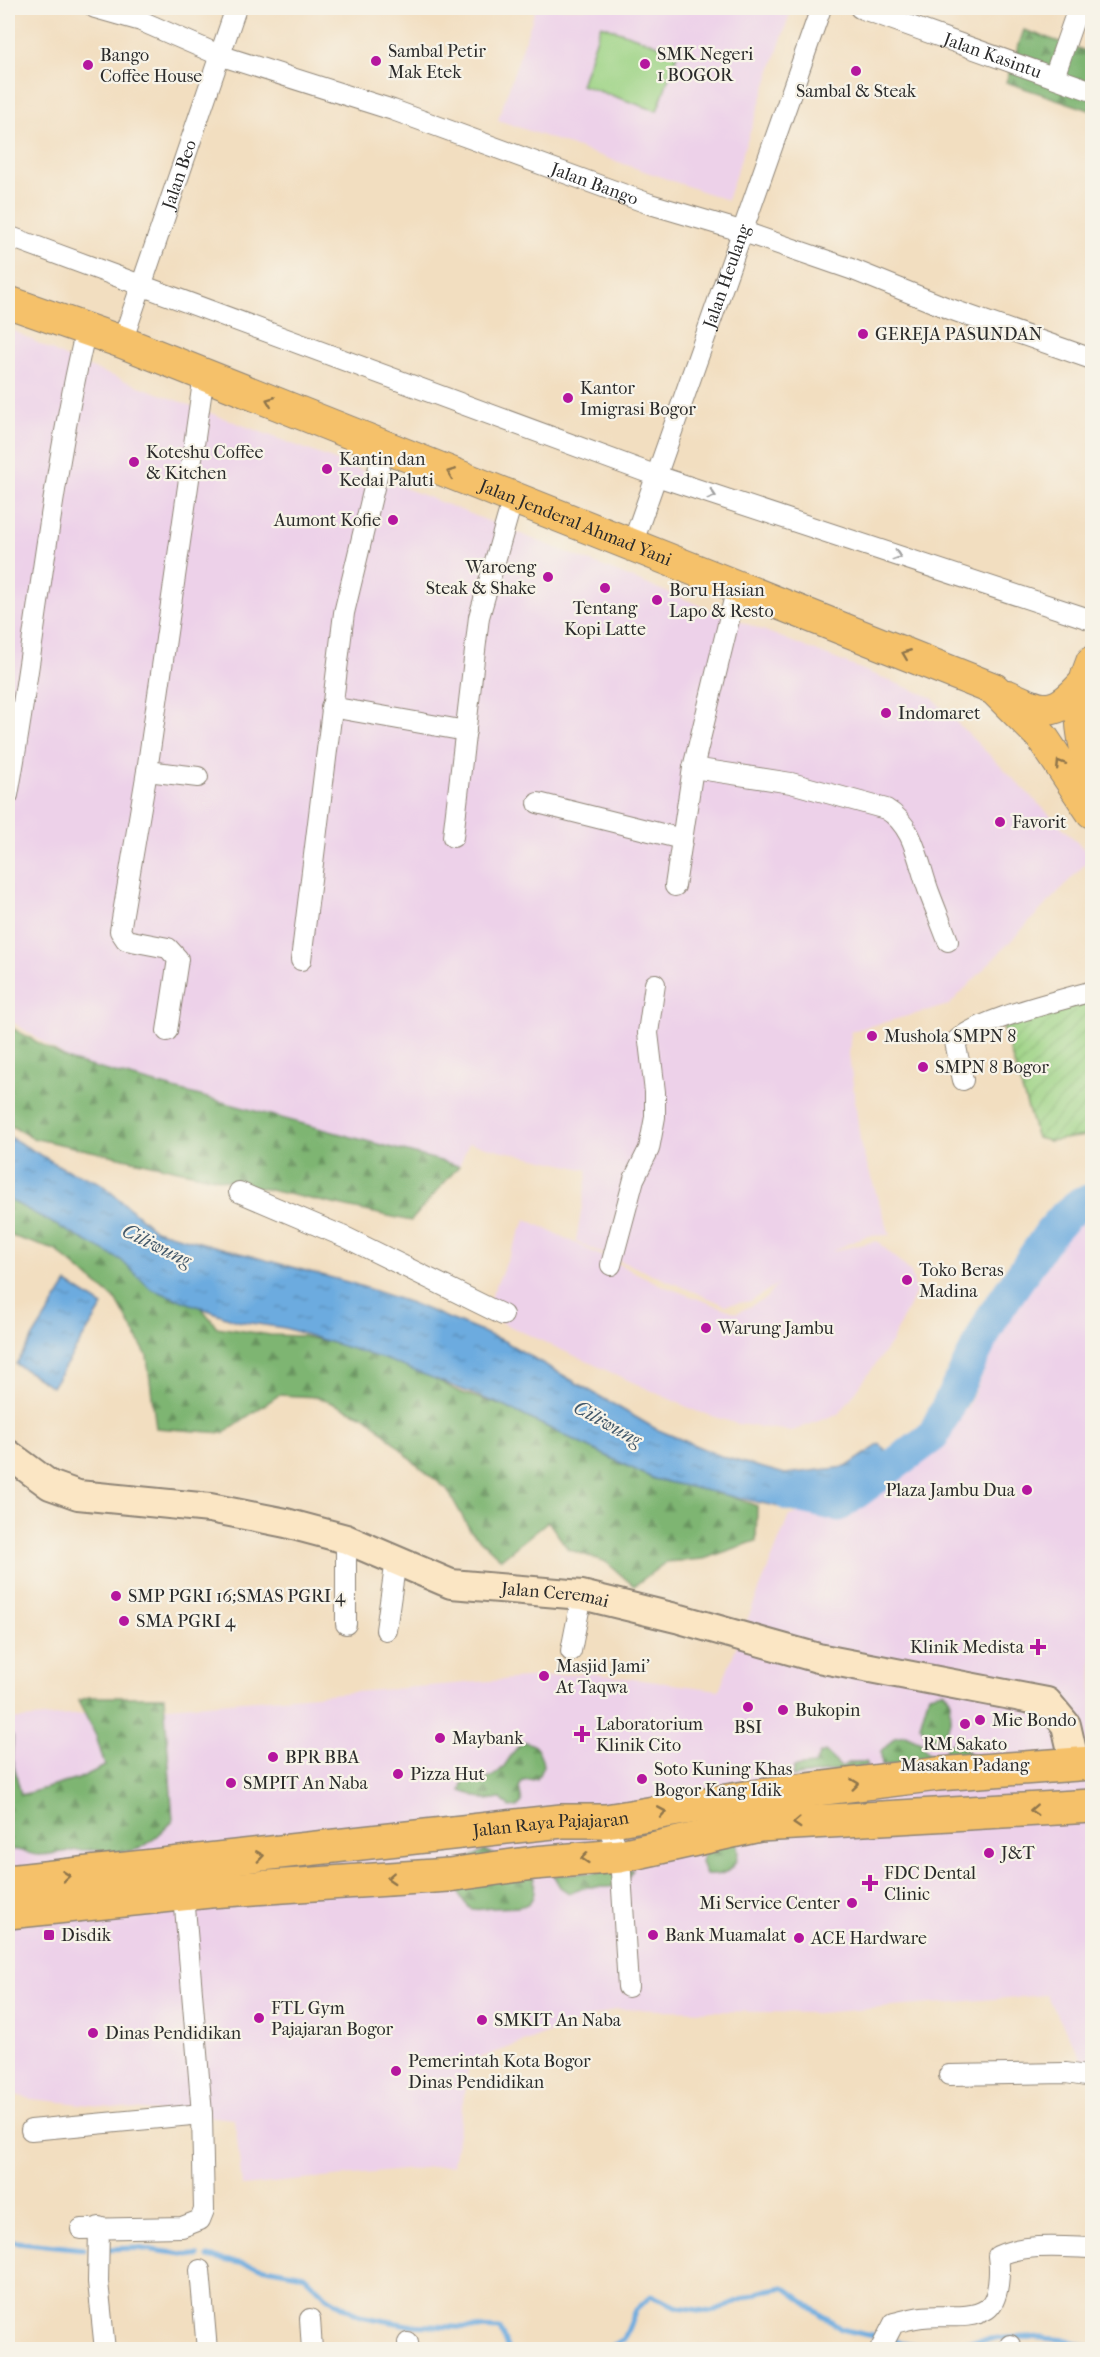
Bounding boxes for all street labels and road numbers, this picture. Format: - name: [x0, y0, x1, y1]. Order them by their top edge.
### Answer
- street label: Jalan Kasintu: [939, 28, 1045, 83]
- street label: Jalan Beo: [157, 137, 201, 214]
- street label: Jalan Bango: [546, 158, 641, 210]
- street label: Jalan Heulang: [698, 221, 755, 333]
- street label: Jalan Jenderal Ahmad Yani: [474, 475, 675, 571]
- street label: Jalan Ceremai: [498, 1578, 612, 1612]
- street label: Jalan Raya Pajajaran: [470, 1807, 631, 1842]

